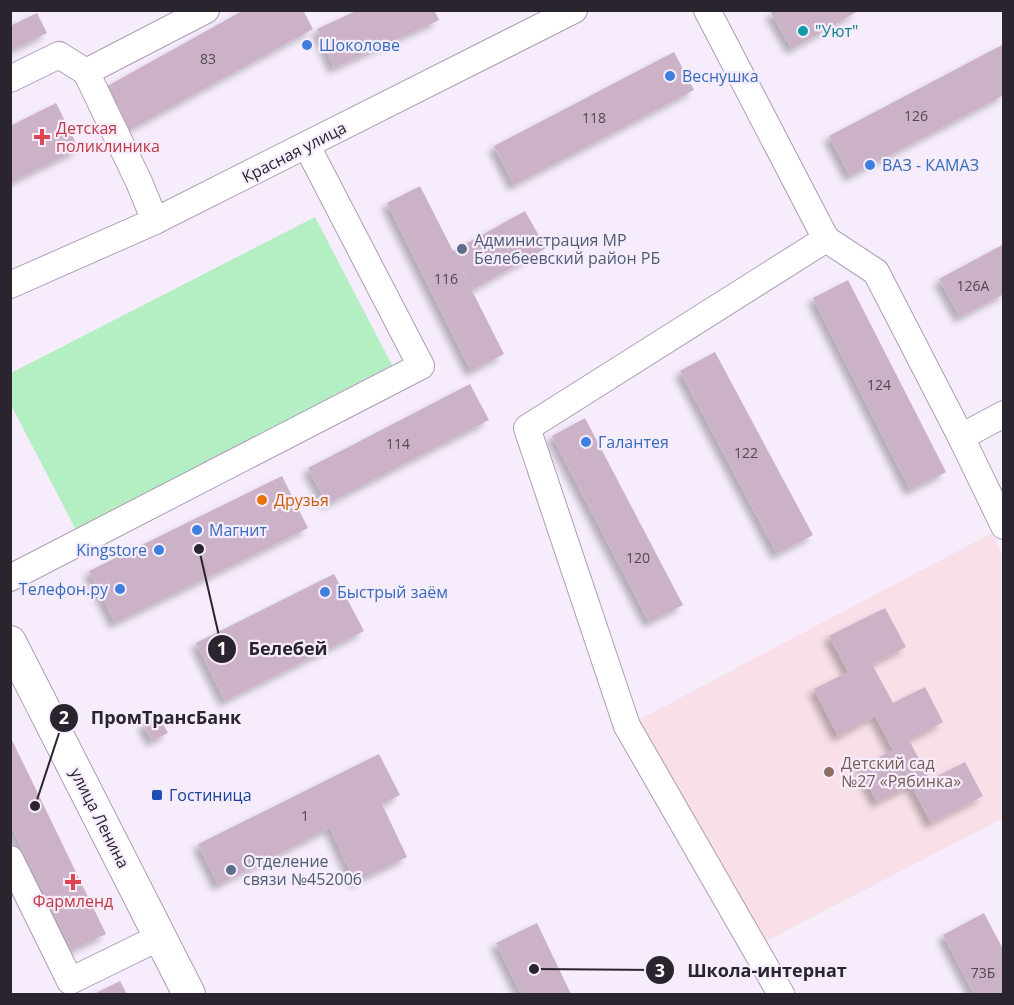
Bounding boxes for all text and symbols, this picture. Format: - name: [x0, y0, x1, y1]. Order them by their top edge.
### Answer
- place label: "Уют": [815, 20, 858, 42]
- marker: "Уют": [796, 24, 810, 38]
- place label: Шоколове: [319, 34, 400, 56]
- marker: Шоколове: [300, 38, 314, 52]
- house number: 83: [200, 49, 216, 68]
- place label: Веснушка: [682, 65, 759, 87]
- marker: Веснушка: [663, 69, 677, 83]
- house number: 126: [904, 106, 928, 125]
- house number: 118: [582, 108, 606, 127]
- street label: Красная улица: [238, 116, 350, 188]
- place label: Детская поликлиника: [56, 117, 160, 157]
- marker: Детская поликлиника: [33, 128, 51, 146]
- place label: ВАЗ - КАМАЗ: [882, 154, 979, 176]
- marker: ВАЗ - КАМАЗ: [863, 158, 877, 172]
- place label: Администрация МР Белебеевский район РБ: [474, 229, 660, 269]
- marker: Администрация МР Белебеевский район РБ: [455, 242, 469, 256]
- house number: 116: [434, 269, 458, 288]
- house number: 126А: [957, 276, 990, 295]
- house number: 124: [867, 375, 891, 394]
- place label: Галантея: [598, 431, 669, 453]
- house number: 114: [386, 434, 410, 453]
- marker: Галантея: [579, 435, 593, 449]
- house number: 122: [734, 443, 758, 462]
- place label: Друзья: [274, 489, 329, 511]
- marker: Друзья: [255, 493, 269, 507]
- place label: Магнит: [209, 519, 267, 541]
- marker: Магнит: [190, 523, 204, 537]
- place label: Kingstore: [76, 539, 147, 561]
- marker: Kingstore: [152, 543, 166, 557]
- house number: 120: [626, 548, 650, 567]
- place label: Телефон.ру: [19, 578, 109, 600]
- place label: Быстрый заём: [337, 581, 448, 603]
- marker: Телефон.ру: [113, 582, 127, 596]
- marker: Быстрый заём: [318, 585, 332, 599]
- callout: Белебей: [207, 631, 340, 667]
- text: 1: [217, 636, 227, 660]
- text: Белебей: [248, 636, 328, 660]
- callout: ПромТрансБанк: [49, 700, 253, 736]
- text: 2: [59, 705, 69, 729]
- text: ПромТрансБанк: [91, 705, 242, 729]
- place label: Детский сад №27 «Рябинка»: [841, 752, 961, 792]
- street label: улица Ленина: [65, 764, 135, 872]
- marker: Детский сад №27 «Рябинка»: [822, 765, 836, 779]
- place label: Гостиница: [169, 784, 252, 806]
- marker: Гостиница: [150, 788, 164, 802]
- house number: 1: [301, 806, 309, 825]
- place label: Отделение связи №452006: [243, 850, 362, 890]
- marker: Отделение связи №452006: [224, 863, 238, 877]
- marker: Фармленд: [66, 875, 80, 889]
- place label: Фармленд: [33, 890, 113, 912]
- callout: Школа-интернат: [645, 952, 858, 988]
- text: 3: [655, 958, 665, 982]
- text: Школа-интернат: [687, 958, 847, 982]
- house number: 73Б: [971, 963, 995, 982]

